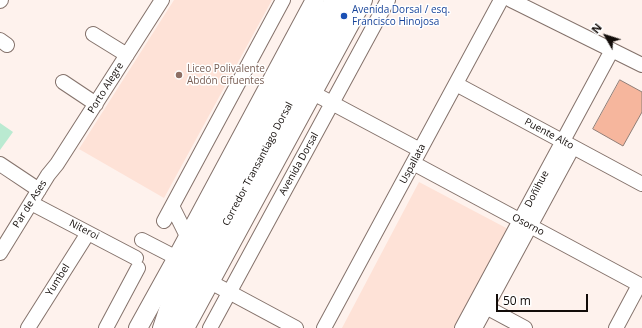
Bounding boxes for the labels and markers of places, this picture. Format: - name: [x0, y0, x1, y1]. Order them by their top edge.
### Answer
- place label: Avenida Dorsal / esq. Francisco Hinojosa: [352, 4, 450, 28]
- marker: Avenida Dorsal / esq. Francisco Hinojosa: [339, 11, 349, 21]
- place label: Liceo Polivalente Abdón Cifuentes: [187, 63, 265, 86]
- marker: Liceo Polivalente Abdón Cifuentes: [174, 70, 184, 80]

